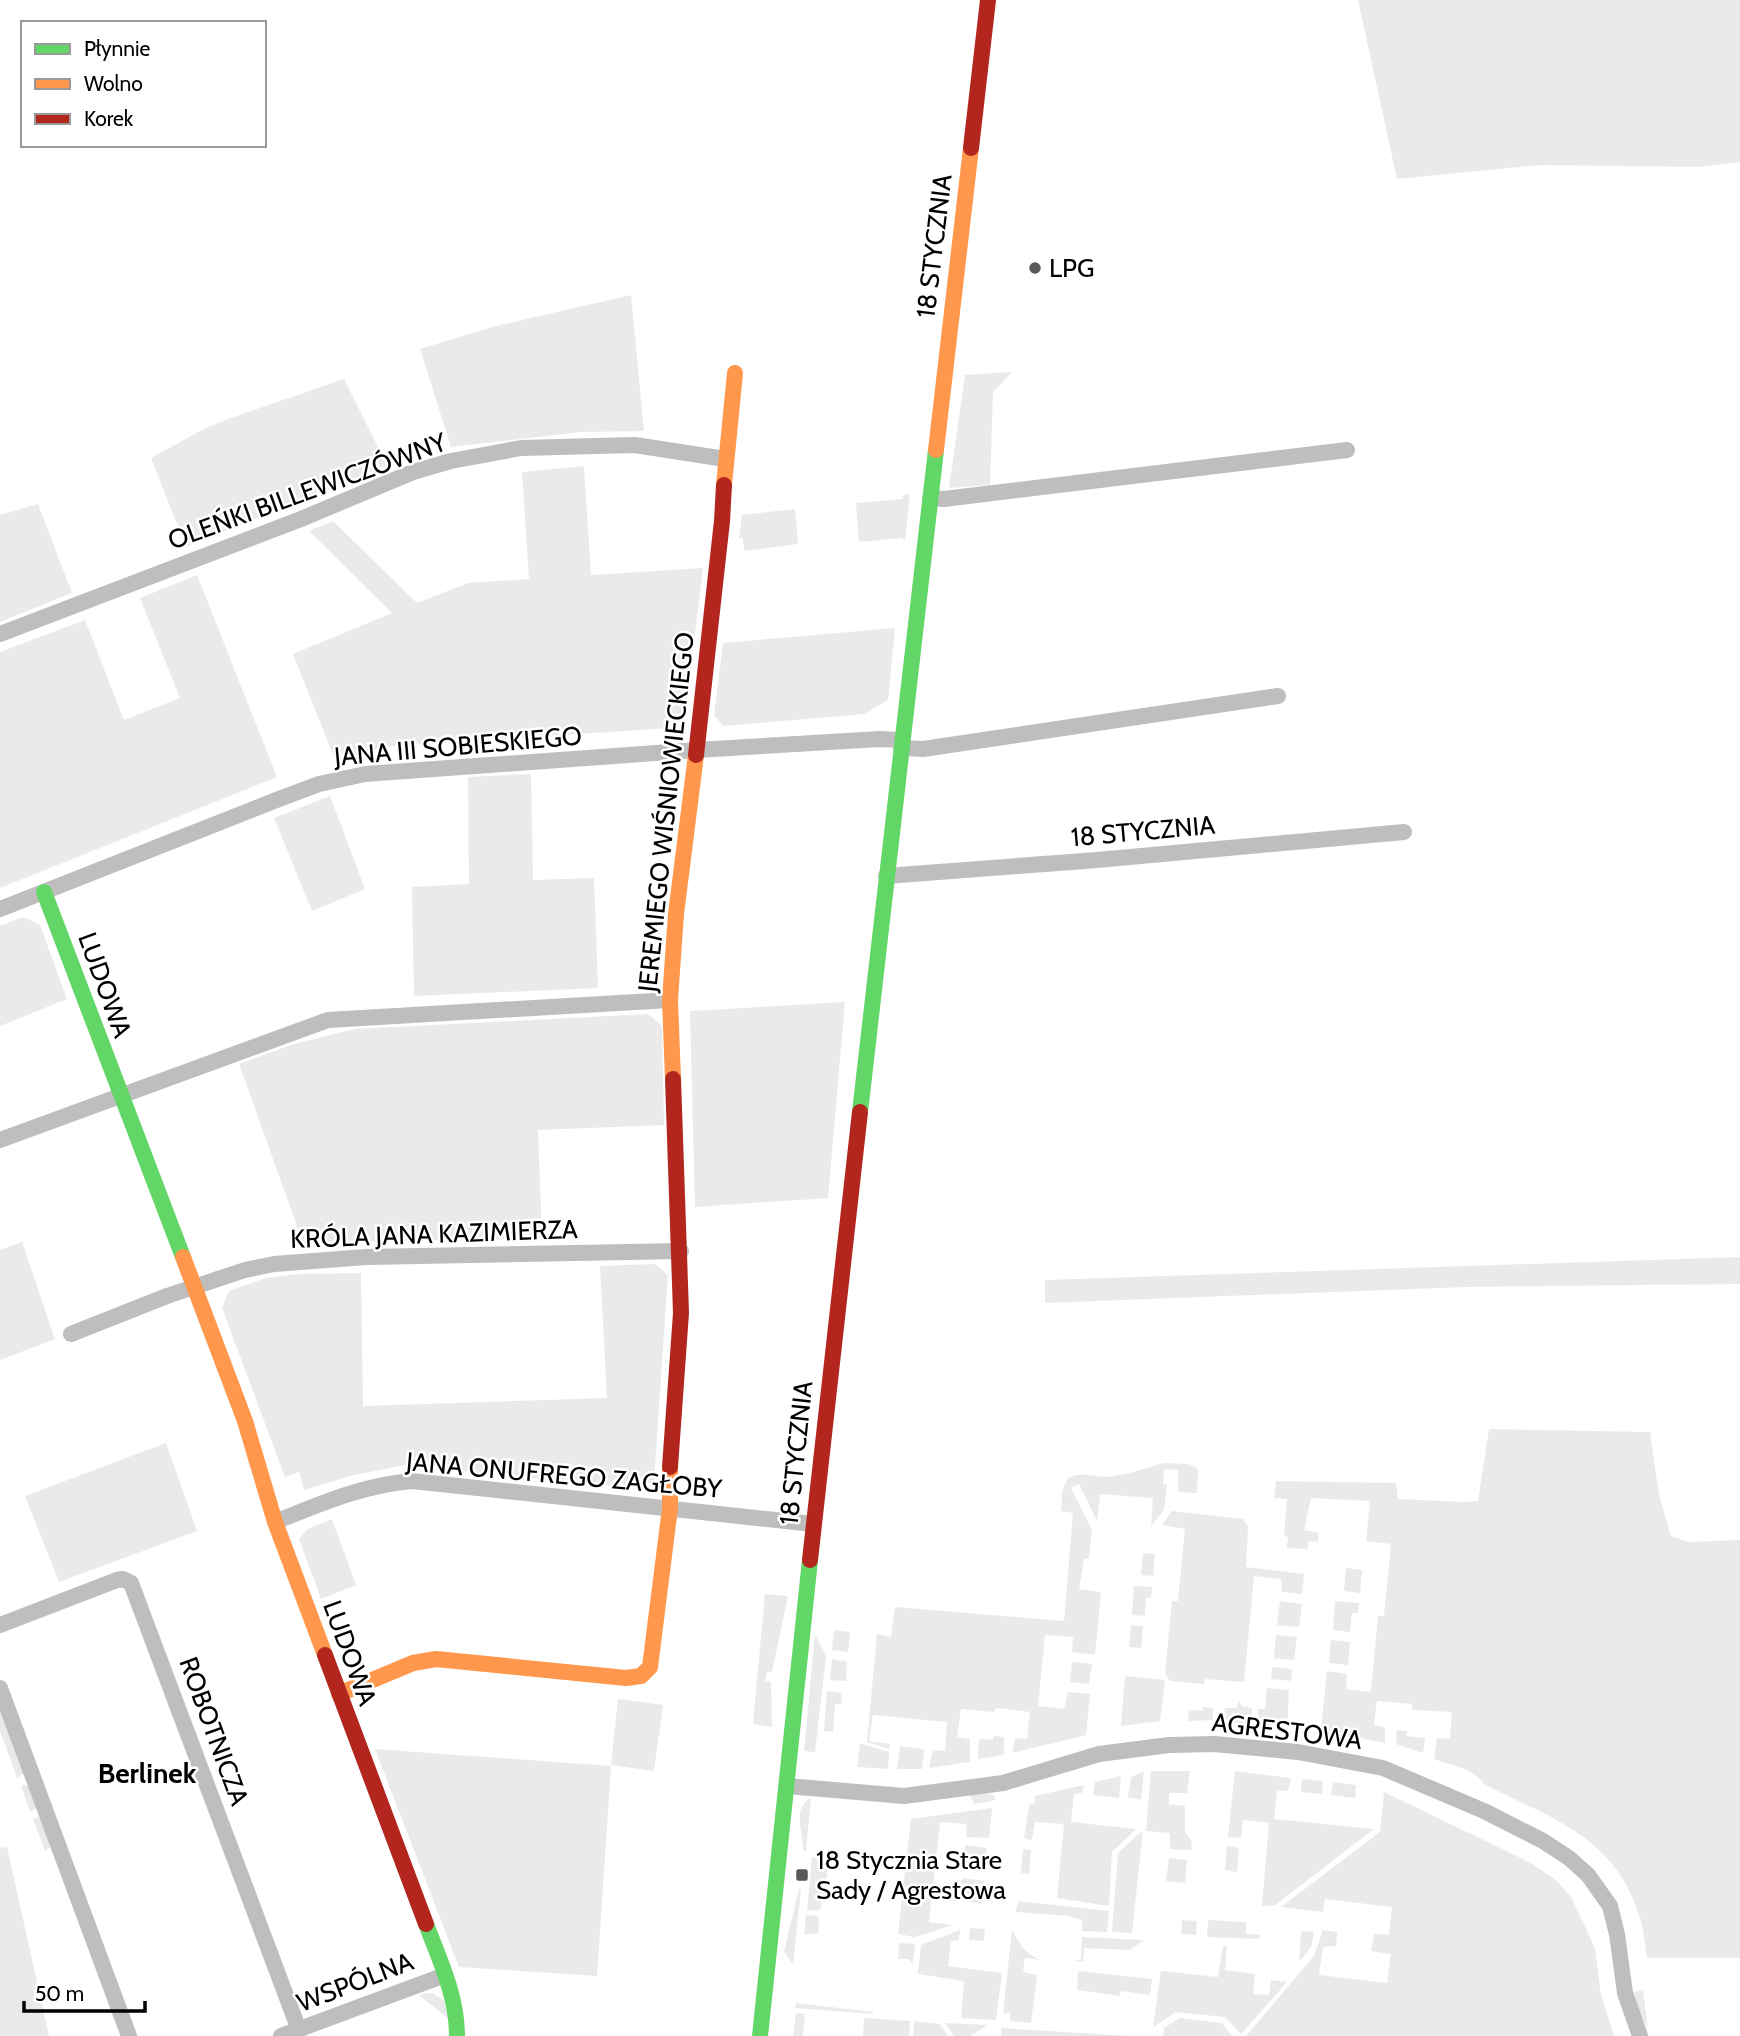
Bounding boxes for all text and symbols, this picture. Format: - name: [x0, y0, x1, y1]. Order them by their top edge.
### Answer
- legend: [21, 21, 266, 147]
- text: Płynnie: [84, 36, 151, 61]
- text: Wolno: [84, 71, 143, 96]
- text: Korek: [84, 106, 134, 131]
- street label: 18 STYCZNIA: [909, 172, 959, 320]
- place label: LPG: [1049, 252, 1094, 284]
- marker: LPG: [1027, 260, 1043, 276]
- street label: OLEŃKI BILLEWICZÓWNY: [163, 426, 451, 556]
- street label: JEREMIEGO WIŚNIOWIECKIEGO: [631, 630, 701, 995]
- street label: JANA III SOBIESKIEGO: [332, 719, 583, 773]
- street label: 18 STYCZNIA: [1070, 809, 1216, 853]
- street label: LUDOWA: [71, 928, 139, 1042]
- street label: KRÓLA JANA KAZIMIERZA: [290, 1213, 578, 1255]
- street label: 18 STYCZNIA: [773, 1380, 819, 1526]
- street label: JANA ONUFREGO ZAGŁOBY: [404, 1445, 723, 1505]
- street label: LUDOWA: [316, 1596, 384, 1710]
- street label: ROBOTNICZA: [172, 1652, 256, 1810]
- street label: AGRESTOWA: [1210, 1706, 1364, 1756]
- district label: Berlinek: [98, 1756, 197, 1790]
- place label: 18 Stycznia Stare Sady / Agrestowa: [816, 1844, 1007, 1906]
- marker: 18 Stycznia Stare Sady / Agrestowa: [794, 1867, 810, 1883]
- street label: WSPÓLNA: [292, 1945, 418, 2019]
- scale bar: [24, 1969, 145, 2013]
- text: 50 m: [35, 1981, 84, 2006]

